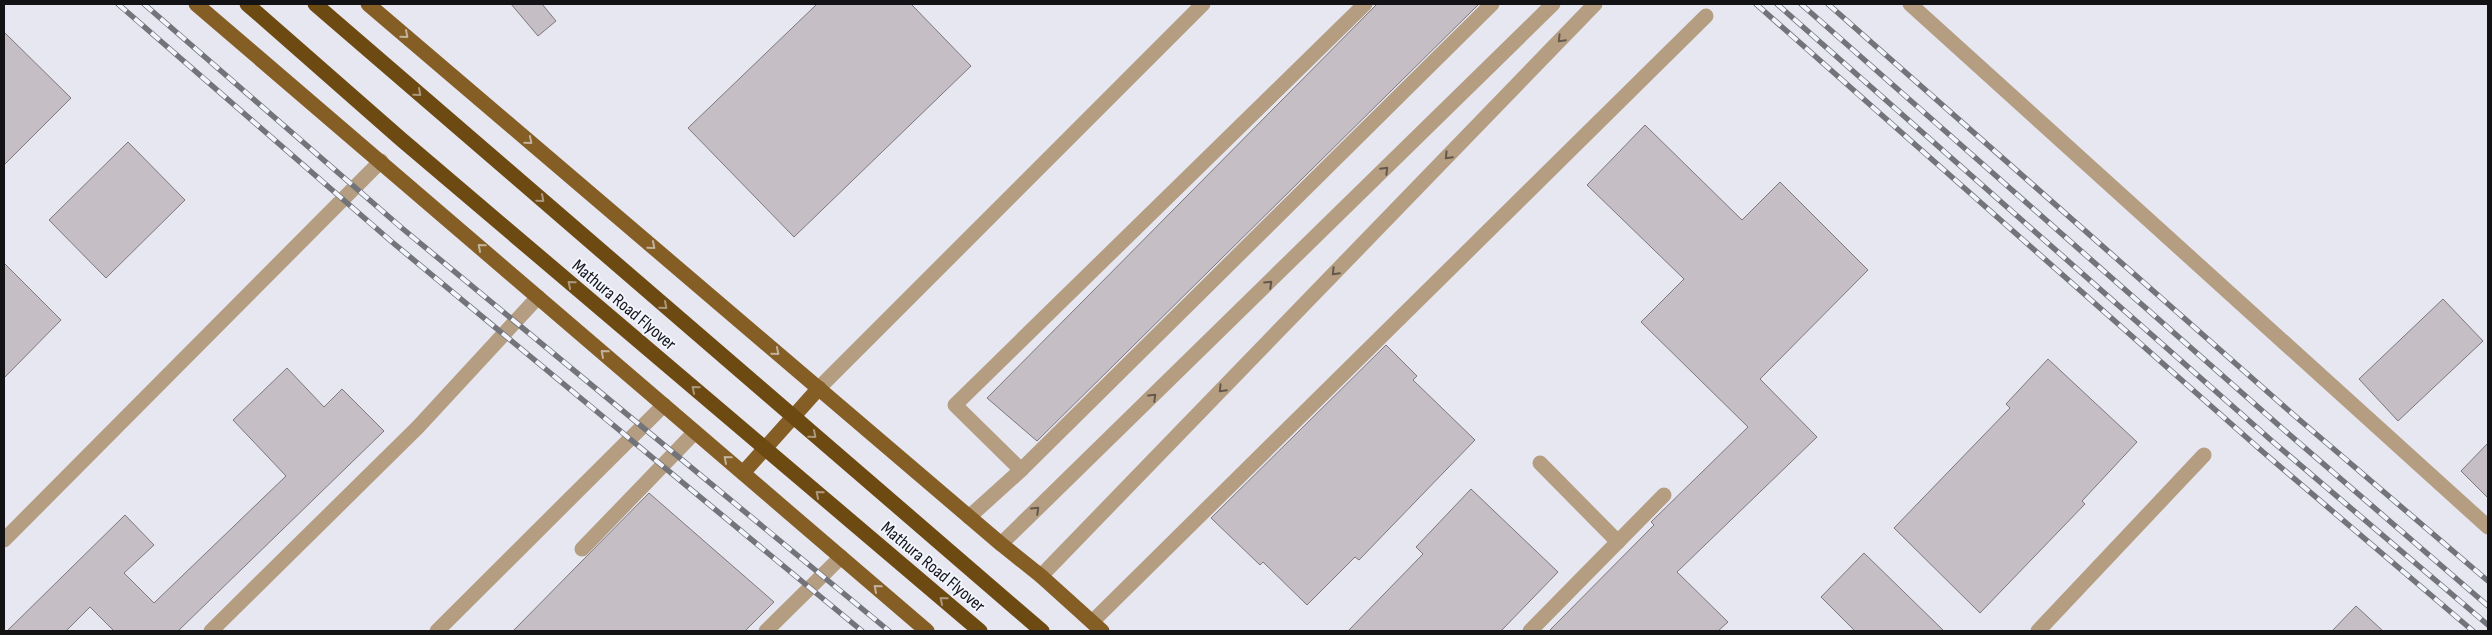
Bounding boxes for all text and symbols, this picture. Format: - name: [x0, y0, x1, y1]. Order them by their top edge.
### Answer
- one-way arrow: [400, 30, 409, 39]
- one-way arrow: [1558, 33, 1567, 42]
- one-way arrow: [412, 87, 421, 96]
- one-way arrow: [523, 135, 532, 144]
- one-way arrow: [1445, 150, 1454, 159]
- one-way arrow: [1380, 167, 1389, 176]
- one-way arrow: [535, 194, 544, 203]
- one-way arrow: [647, 241, 656, 250]
- one-way arrow: [477, 244, 486, 253]
- street label: Mathura Road Flyover: [568, 255, 680, 355]
- one-way arrow: [1332, 267, 1341, 276]
- one-way arrow: [1263, 280, 1272, 289]
- one-way arrow: [568, 281, 577, 290]
- one-way arrow: [658, 300, 667, 309]
- one-way arrow: [770, 346, 779, 354]
- one-way arrow: [601, 351, 610, 359]
- one-way arrow: [1219, 383, 1228, 392]
- one-way arrow: [692, 387, 701, 395]
- one-way arrow: [1147, 394, 1156, 403]
- one-way arrow: [808, 429, 817, 438]
- one-way arrow: [724, 456, 733, 465]
- one-way arrow: [815, 491, 824, 500]
- one-way arrow: [1031, 507, 1040, 516]
- street label: Mathura Road Flyover: [877, 517, 989, 617]
- one-way arrow: [874, 585, 883, 594]
- one-way arrow: [939, 596, 948, 605]

